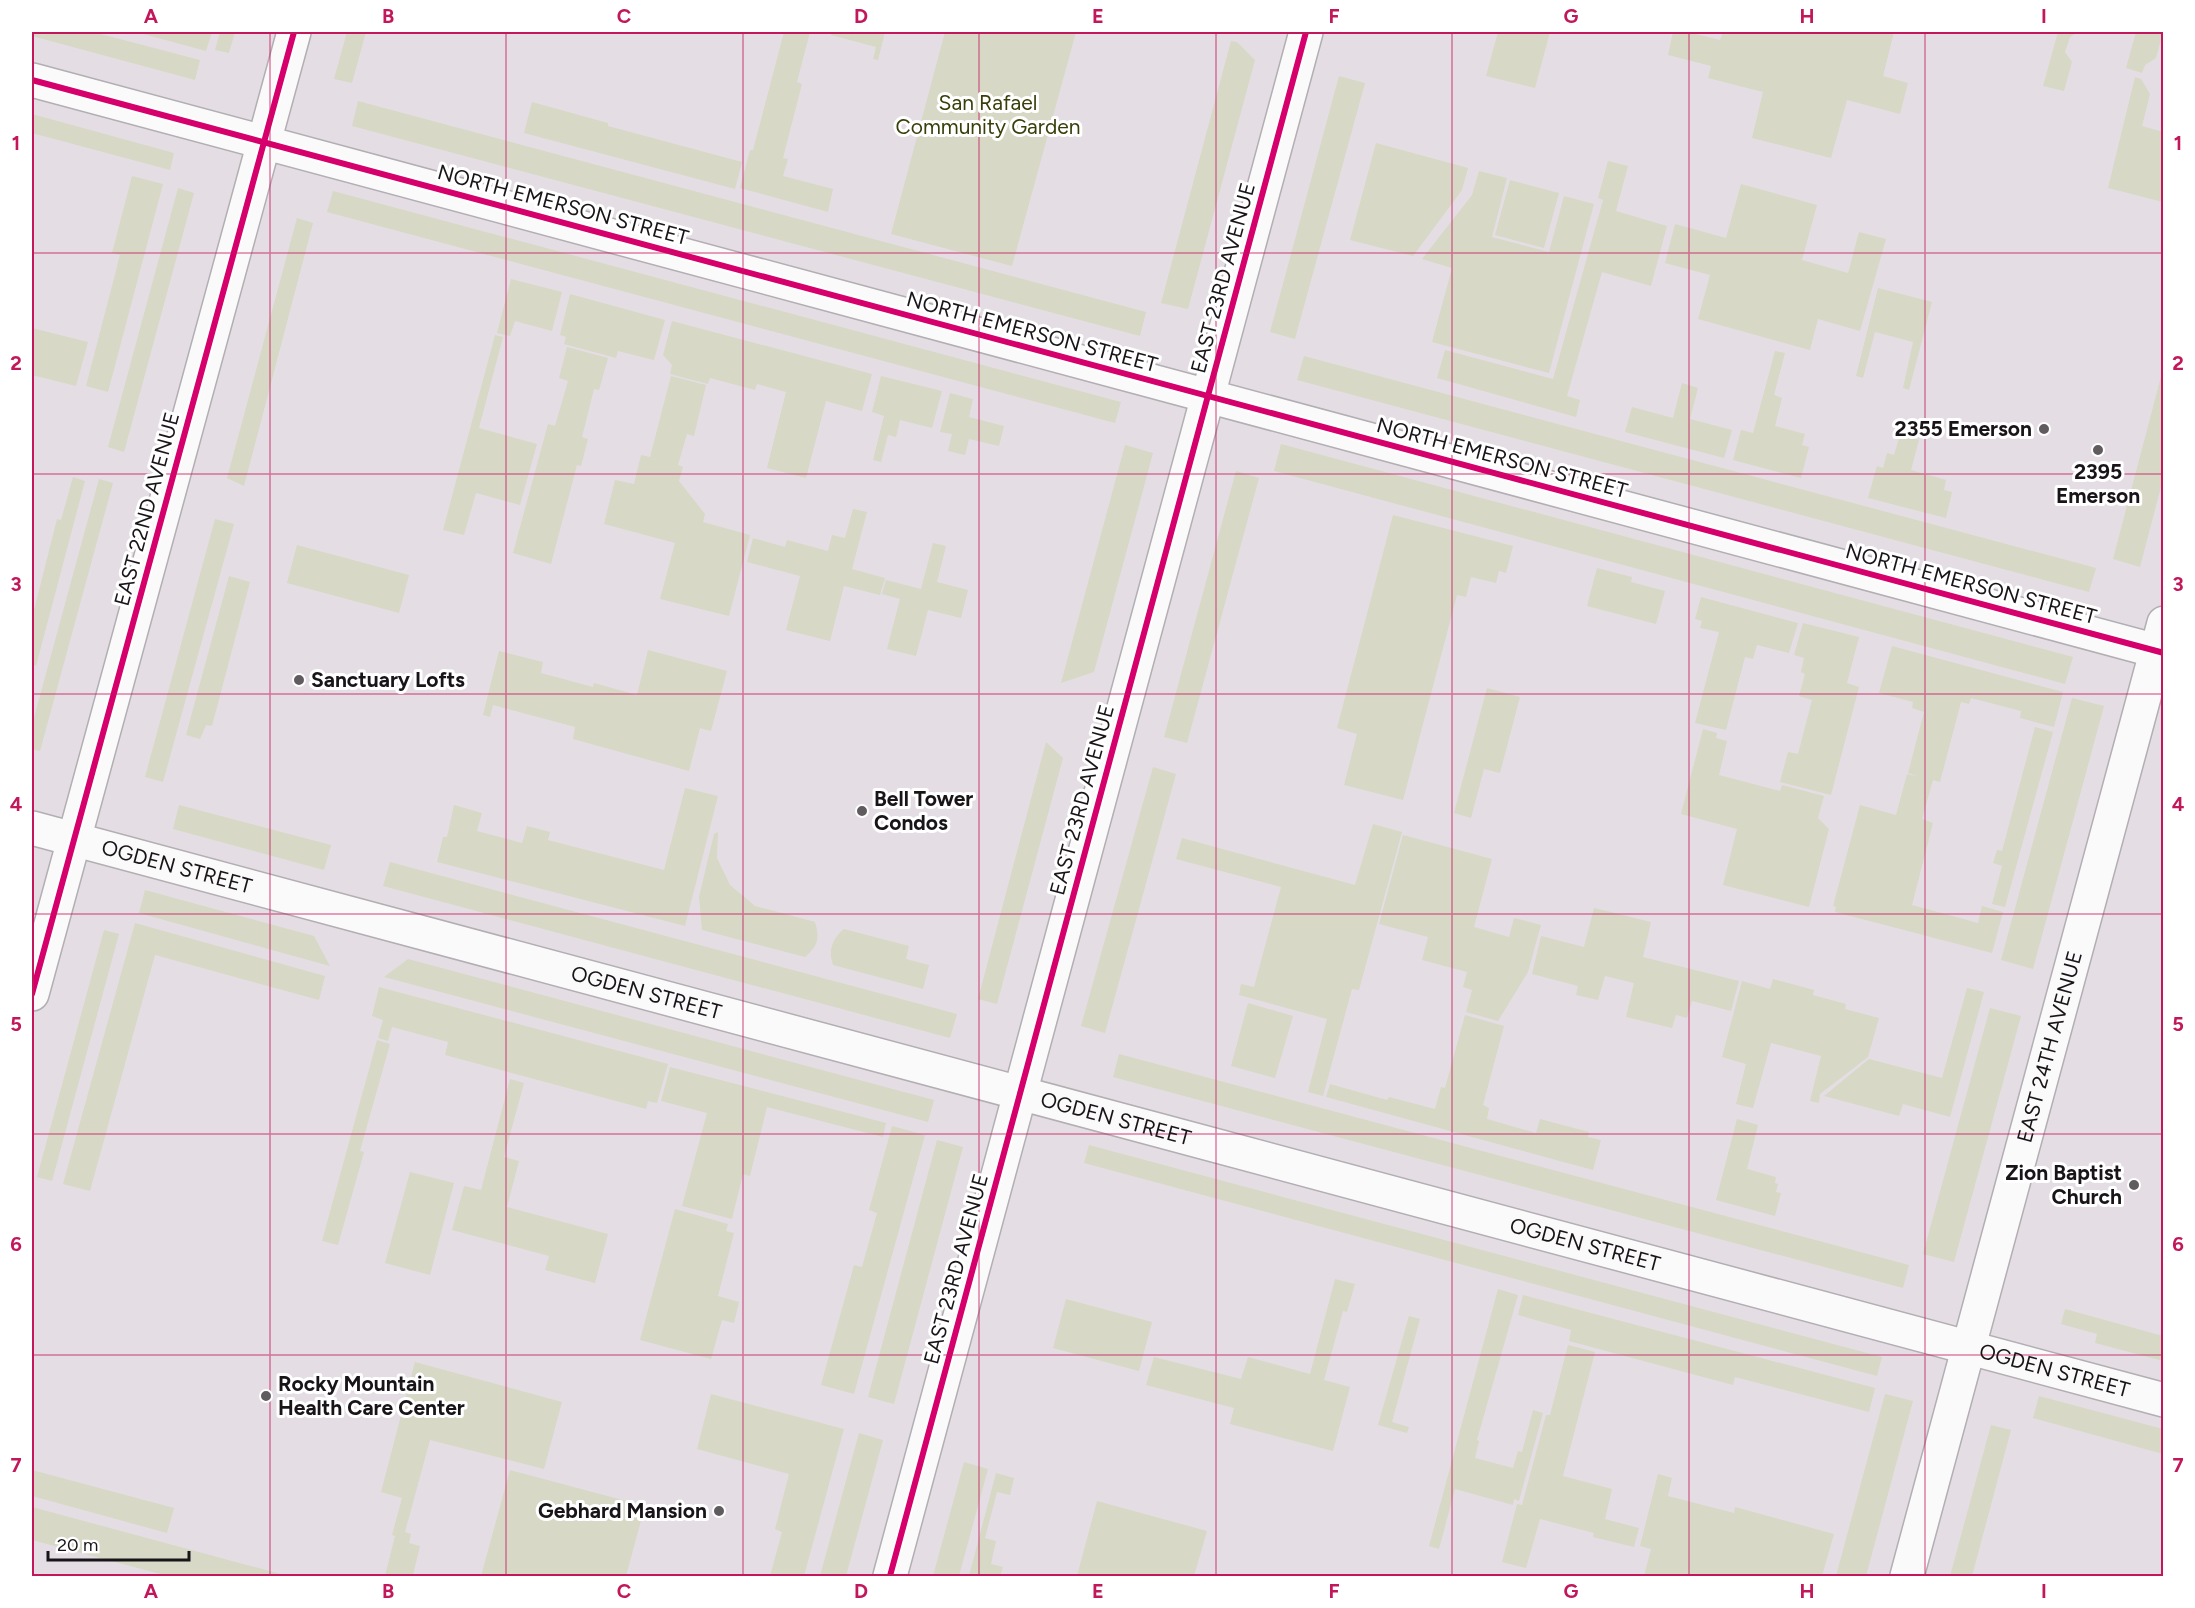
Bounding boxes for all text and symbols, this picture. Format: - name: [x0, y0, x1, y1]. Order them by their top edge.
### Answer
- text: A: [144, 4, 159, 28]
- text: B: [382, 4, 394, 28]
- text: C: [617, 4, 631, 28]
- text: D: [854, 4, 868, 28]
- text: E: [1092, 4, 1104, 28]
- text: F: [1328, 4, 1340, 28]
- text: G: [1564, 4, 1579, 28]
- text: H: [1800, 4, 1815, 28]
- text: I: [2041, 4, 2047, 28]
- park label: San Rafael Community Garden: [896, 90, 1080, 139]
- text: 1: [12, 131, 20, 155]
- text: 1: [2174, 131, 2182, 155]
- street label: NORTH EMERSON STREET: [435, 159, 692, 250]
- street label: EAST 23RD AVENUE: [1185, 180, 1260, 376]
- street label: NORTH EMERSON STREET: [904, 286, 1161, 377]
- text: 2: [10, 351, 22, 375]
- text: 2: [2172, 351, 2184, 375]
- street label: EAST 22ND AVENUE: [109, 409, 184, 608]
- street label: NORTH EMERSON STREET: [1374, 412, 1631, 503]
- place label: 2355 Emerson: [1895, 416, 2032, 441]
- marker: 2355 Emerson: [2037, 422, 2051, 436]
- marker: 2395 Emerson: [2091, 443, 2105, 457]
- place label: 2395 Emerson: [2056, 459, 2140, 508]
- street label: NORTH EMERSON STREET: [1843, 538, 2100, 629]
- text: 3: [10, 572, 22, 596]
- text: 3: [2172, 572, 2184, 596]
- place label: Sanctuary Lofts: [311, 667, 465, 692]
- marker: Sanctuary Lofts: [292, 673, 306, 687]
- street label: EAST 23RD AVENUE: [1044, 702, 1119, 898]
- place label: Bell Tower Condos: [874, 786, 973, 835]
- text: 4: [10, 792, 23, 816]
- text: 4: [2172, 792, 2185, 816]
- marker: Bell Tower Condos: [855, 804, 869, 818]
- street label: OGDEN STREET: [99, 834, 255, 899]
- street label: EAST 24TH AVENUE: [2011, 948, 2087, 1145]
- street label: OGDEN STREET: [568, 960, 725, 1025]
- text: 5: [10, 1012, 22, 1036]
- text: 5: [2172, 1012, 2184, 1036]
- street label: OGDEN STREET: [1038, 1086, 1194, 1150]
- place label: Zion Baptist Church: [2005, 1160, 2122, 1209]
- street label: EAST 23RD AVENUE: [918, 1171, 993, 1367]
- marker: Zion Baptist Church: [2127, 1178, 2141, 1192]
- street label: OGDEN STREET: [1507, 1212, 1664, 1276]
- text: 6: [10, 1232, 22, 1256]
- text: 6: [2172, 1232, 2184, 1256]
- street label: OGDEN STREET: [1977, 1338, 2133, 1402]
- place label: Rocky Mountain Health Care Center: [278, 1371, 465, 1420]
- marker: Rocky Mountain Health Care Center: [259, 1389, 273, 1403]
- text: 7: [10, 1453, 22, 1477]
- text: 7: [2172, 1453, 2184, 1477]
- place label: Gebhard Mansion: [538, 1498, 707, 1523]
- marker: Gebhard Mansion: [712, 1504, 726, 1518]
- scale bar: [48, 1524, 189, 1562]
- text: 20 m: [57, 1534, 98, 1556]
- text: A: [144, 1579, 159, 1603]
- text: B: [382, 1579, 394, 1603]
- text: C: [617, 1579, 631, 1603]
- text: D: [854, 1579, 868, 1603]
- text: E: [1092, 1579, 1104, 1603]
- text: F: [1328, 1579, 1340, 1603]
- text: G: [1564, 1579, 1579, 1603]
- text: H: [1800, 1579, 1815, 1603]
- text: I: [2041, 1579, 2047, 1603]

